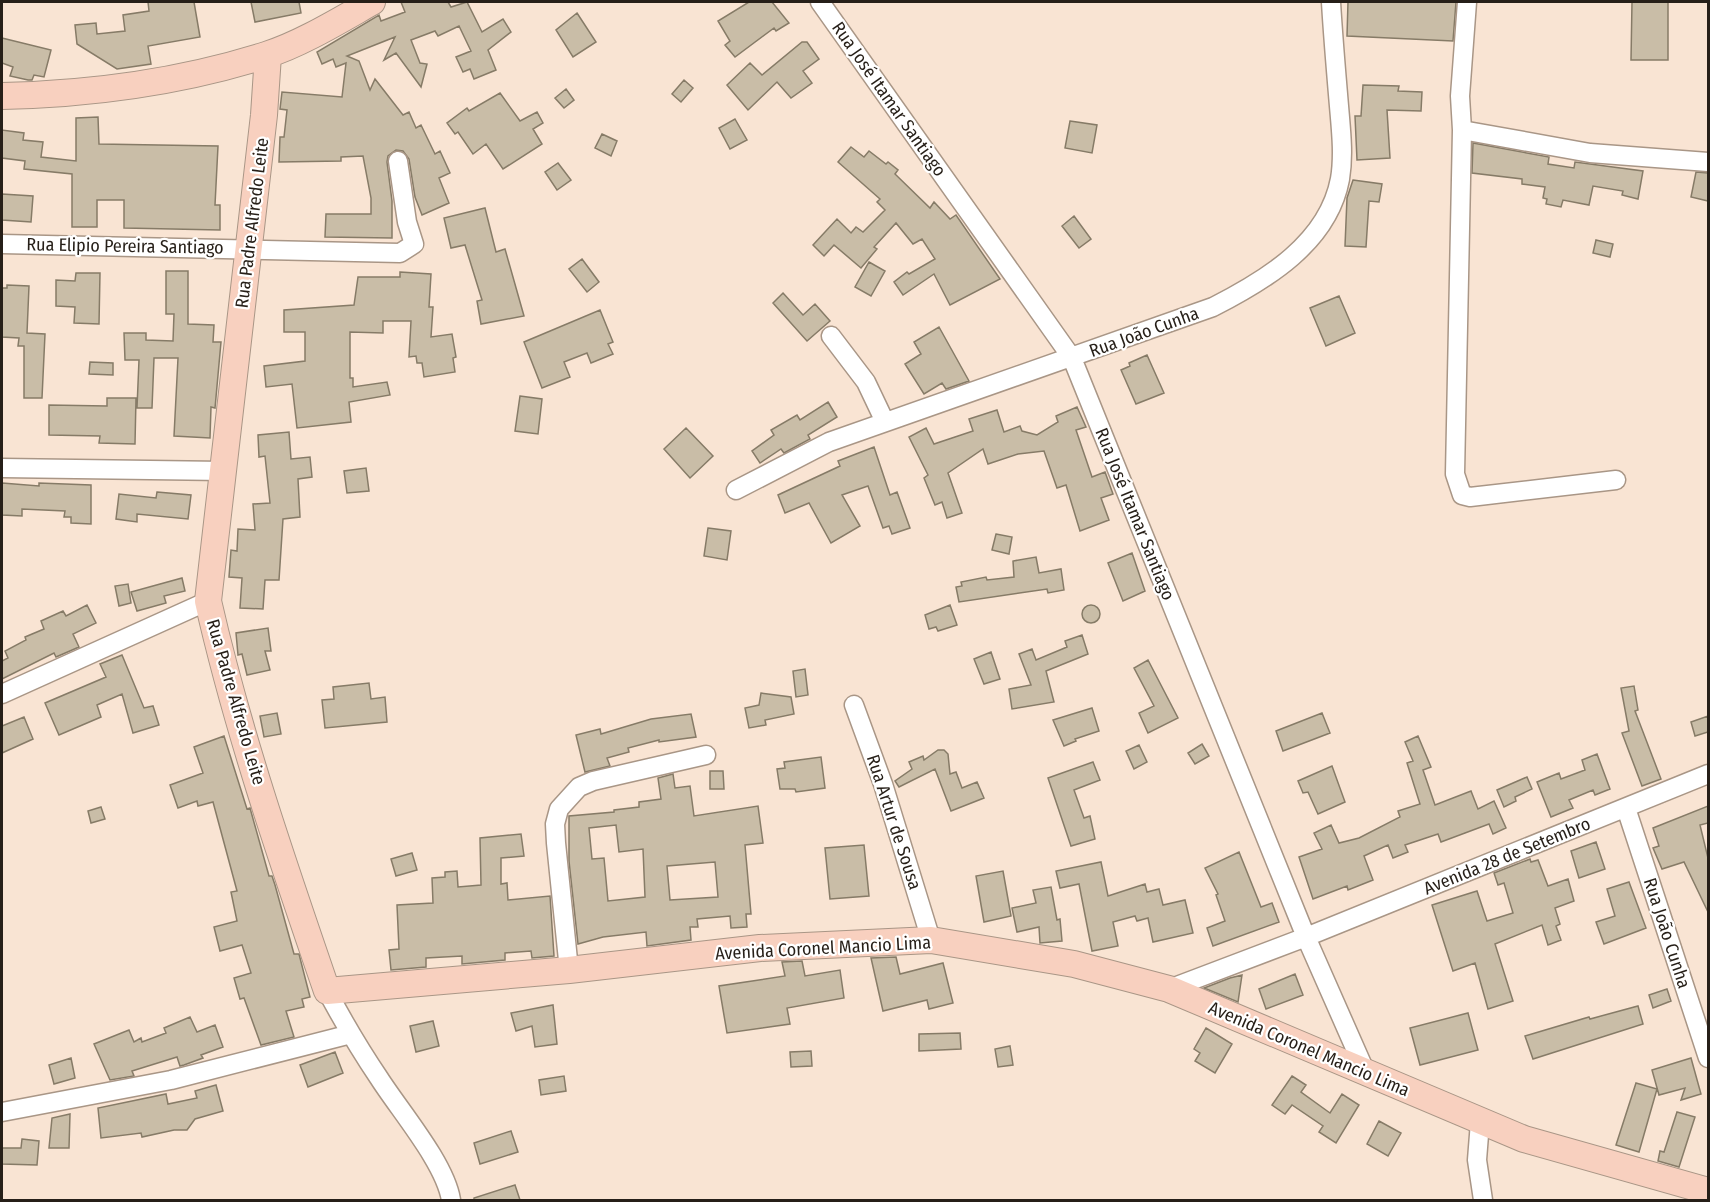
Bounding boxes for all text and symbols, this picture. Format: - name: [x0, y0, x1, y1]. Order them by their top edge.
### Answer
- street label: Rua José Itamar Santiago: [827, 17, 951, 181]
- street label: Rua Padre Alfredo Leite: [231, 137, 273, 309]
- street label: Rua Elipio Pereira Santiago: [26, 233, 224, 259]
- street label: Rua João Cunha: [1086, 302, 1202, 362]
- street label: Rua José Itamar Santiago: [1090, 425, 1180, 603]
- street label: Rua Padre Alfredo Leite: [202, 617, 270, 787]
- street label: Rua Artur de Sousa: [862, 752, 926, 893]
- street label: Avenida 28 de Setembro: [1420, 812, 1594, 900]
- street label: Rua João Cunha: [1639, 875, 1695, 991]
- street label: Avenida Coronel Mancio Lima: [715, 931, 932, 965]
- street label: Avenida Coronel Mancio Lima: [1205, 997, 1413, 1101]

